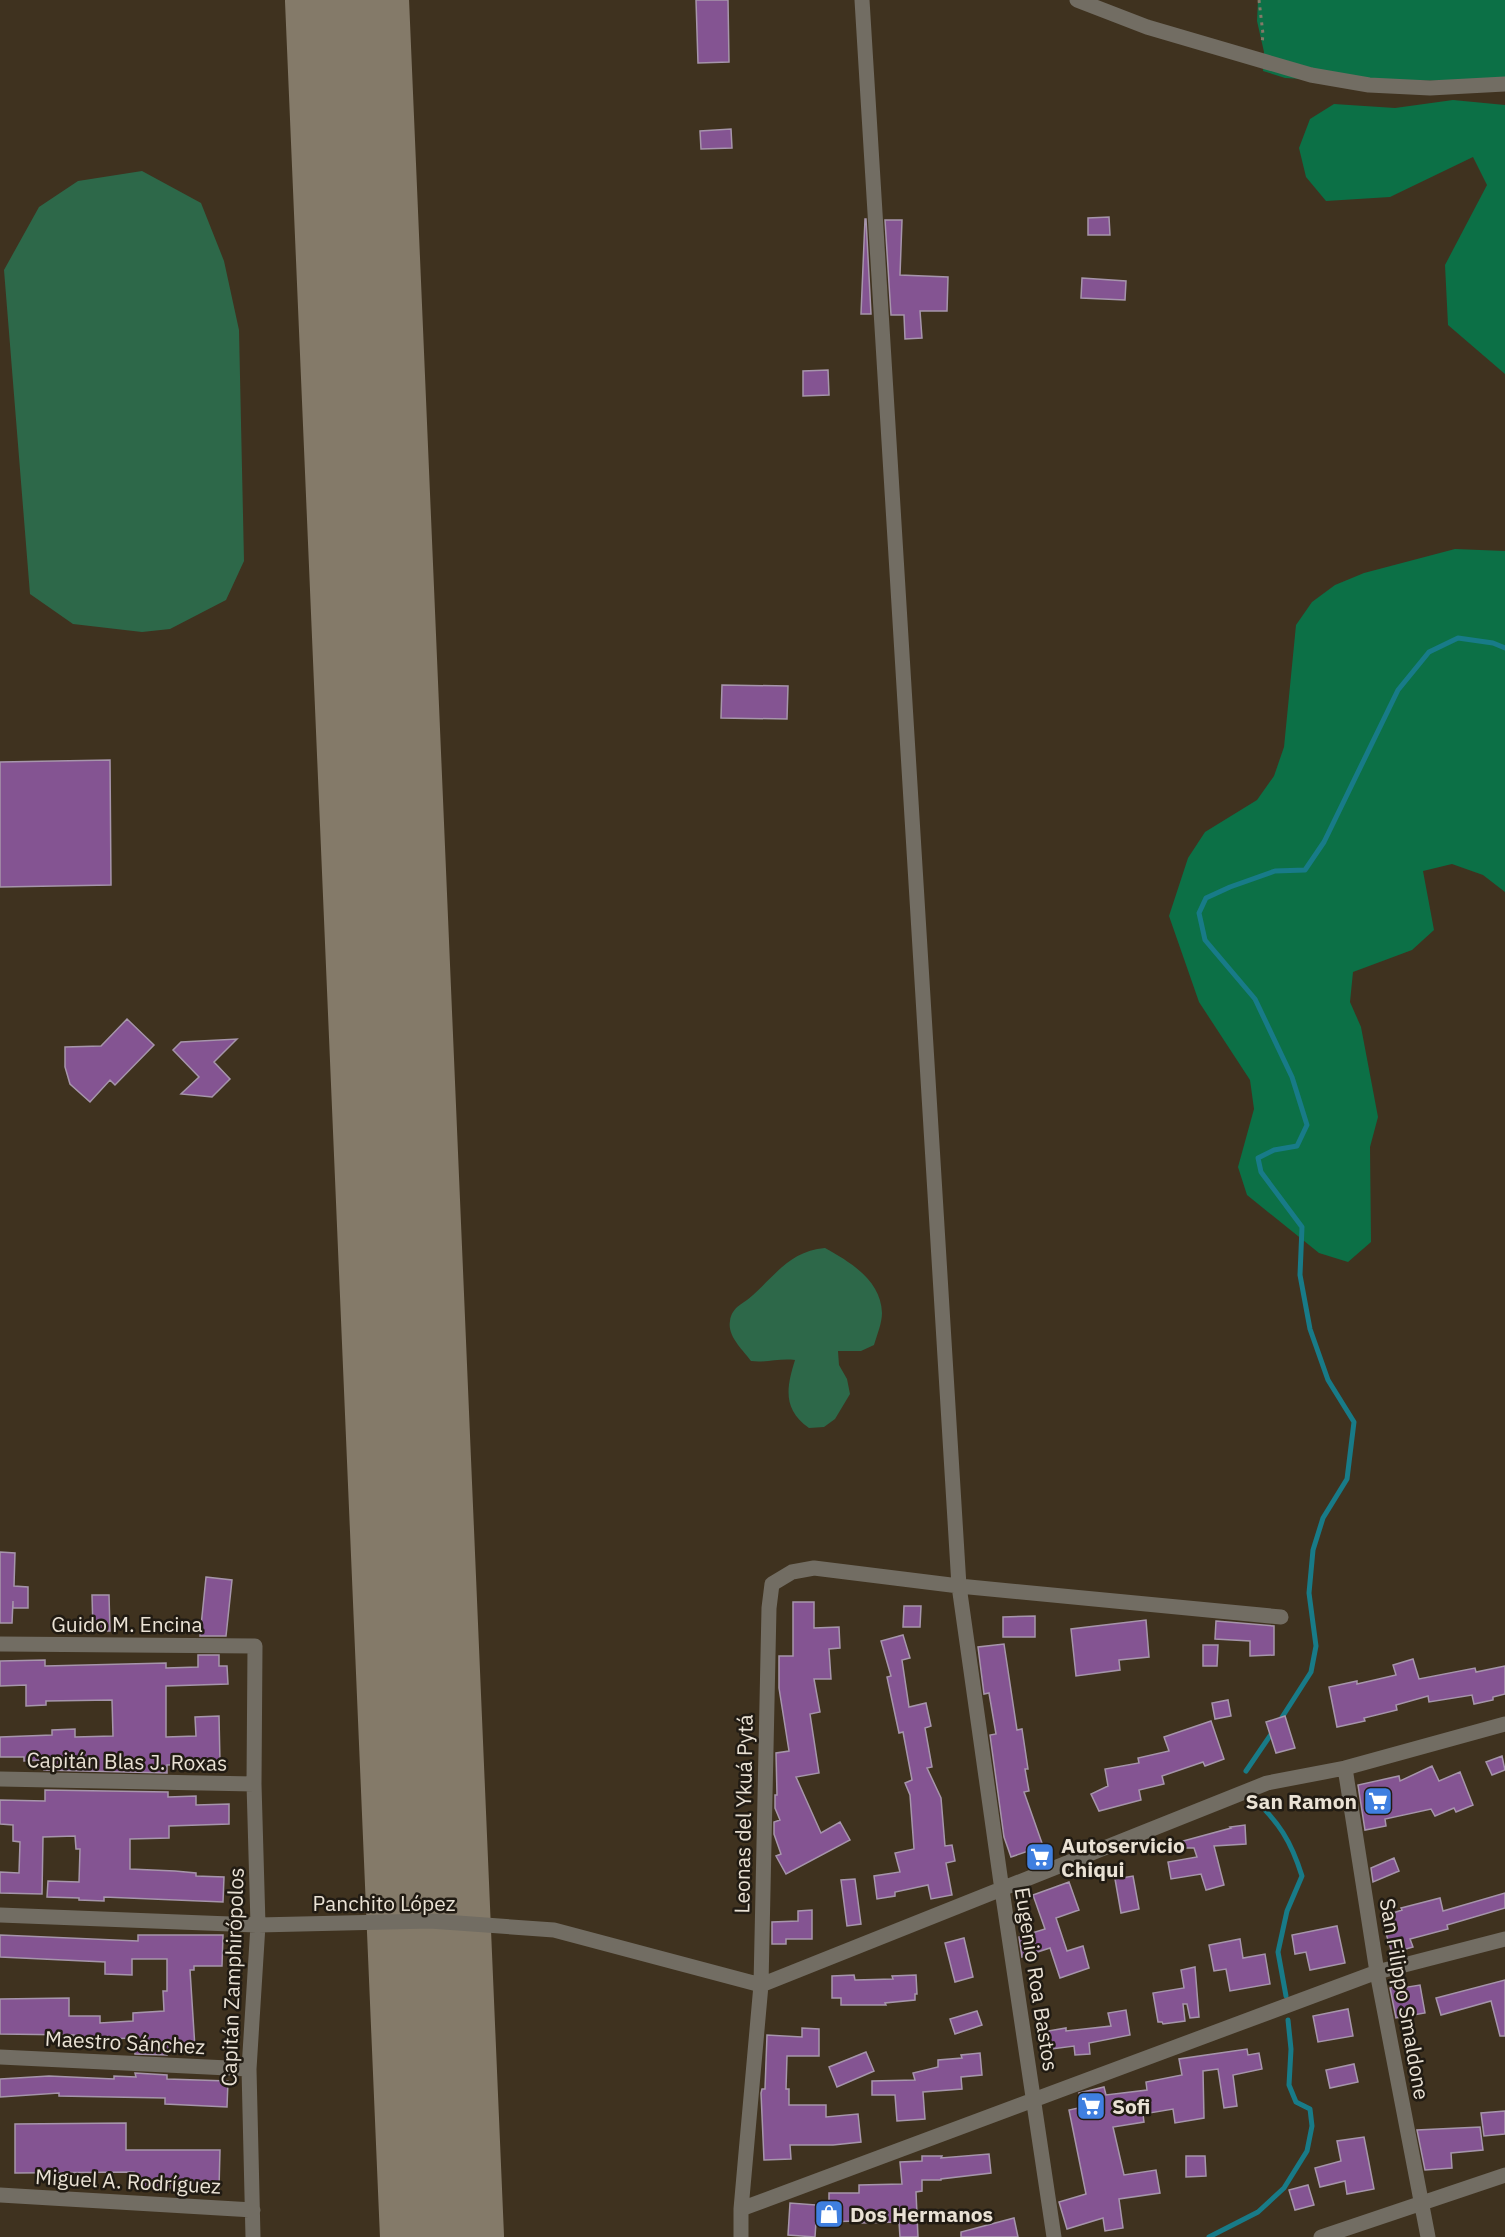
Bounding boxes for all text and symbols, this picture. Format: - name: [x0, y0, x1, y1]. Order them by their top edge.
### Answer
- street label: Guido M. Encina: [51, 1610, 203, 1638]
- street label: Leonas del Ykuá Pytá: [727, 1714, 759, 1914]
- street label: Capitán Blas J. Roxas: [26, 1745, 228, 1777]
- supermarket icon: San Ramon: [1362, 1785, 1394, 1817]
- place label: San Ramon: [1245, 1787, 1357, 1815]
- place label: Autoservicio Chiqui: [1061, 1831, 1185, 1883]
- supermarket icon: Autoservicio Chiqui: [1024, 1841, 1056, 1873]
- street label: Capitán Zamphirópolos: [214, 1867, 250, 2087]
- street label: Eugenio Roa Bastos: [1009, 1885, 1065, 2073]
- street label: Panchito López: [313, 1889, 456, 1917]
- street label: San Filippo Smaldone: [1373, 1896, 1437, 2102]
- street label: Maestro Sánchez: [44, 2024, 206, 2060]
- supermarket icon: Sofi: [1075, 2090, 1107, 2122]
- place label: Sofi: [1112, 2092, 1150, 2120]
- street label: Miguel A. Rodríguez: [34, 2162, 222, 2200]
- shop icon: Dos Hermanos: [813, 2198, 845, 2230]
- place label: Dos Hermanos: [850, 2200, 993, 2228]

